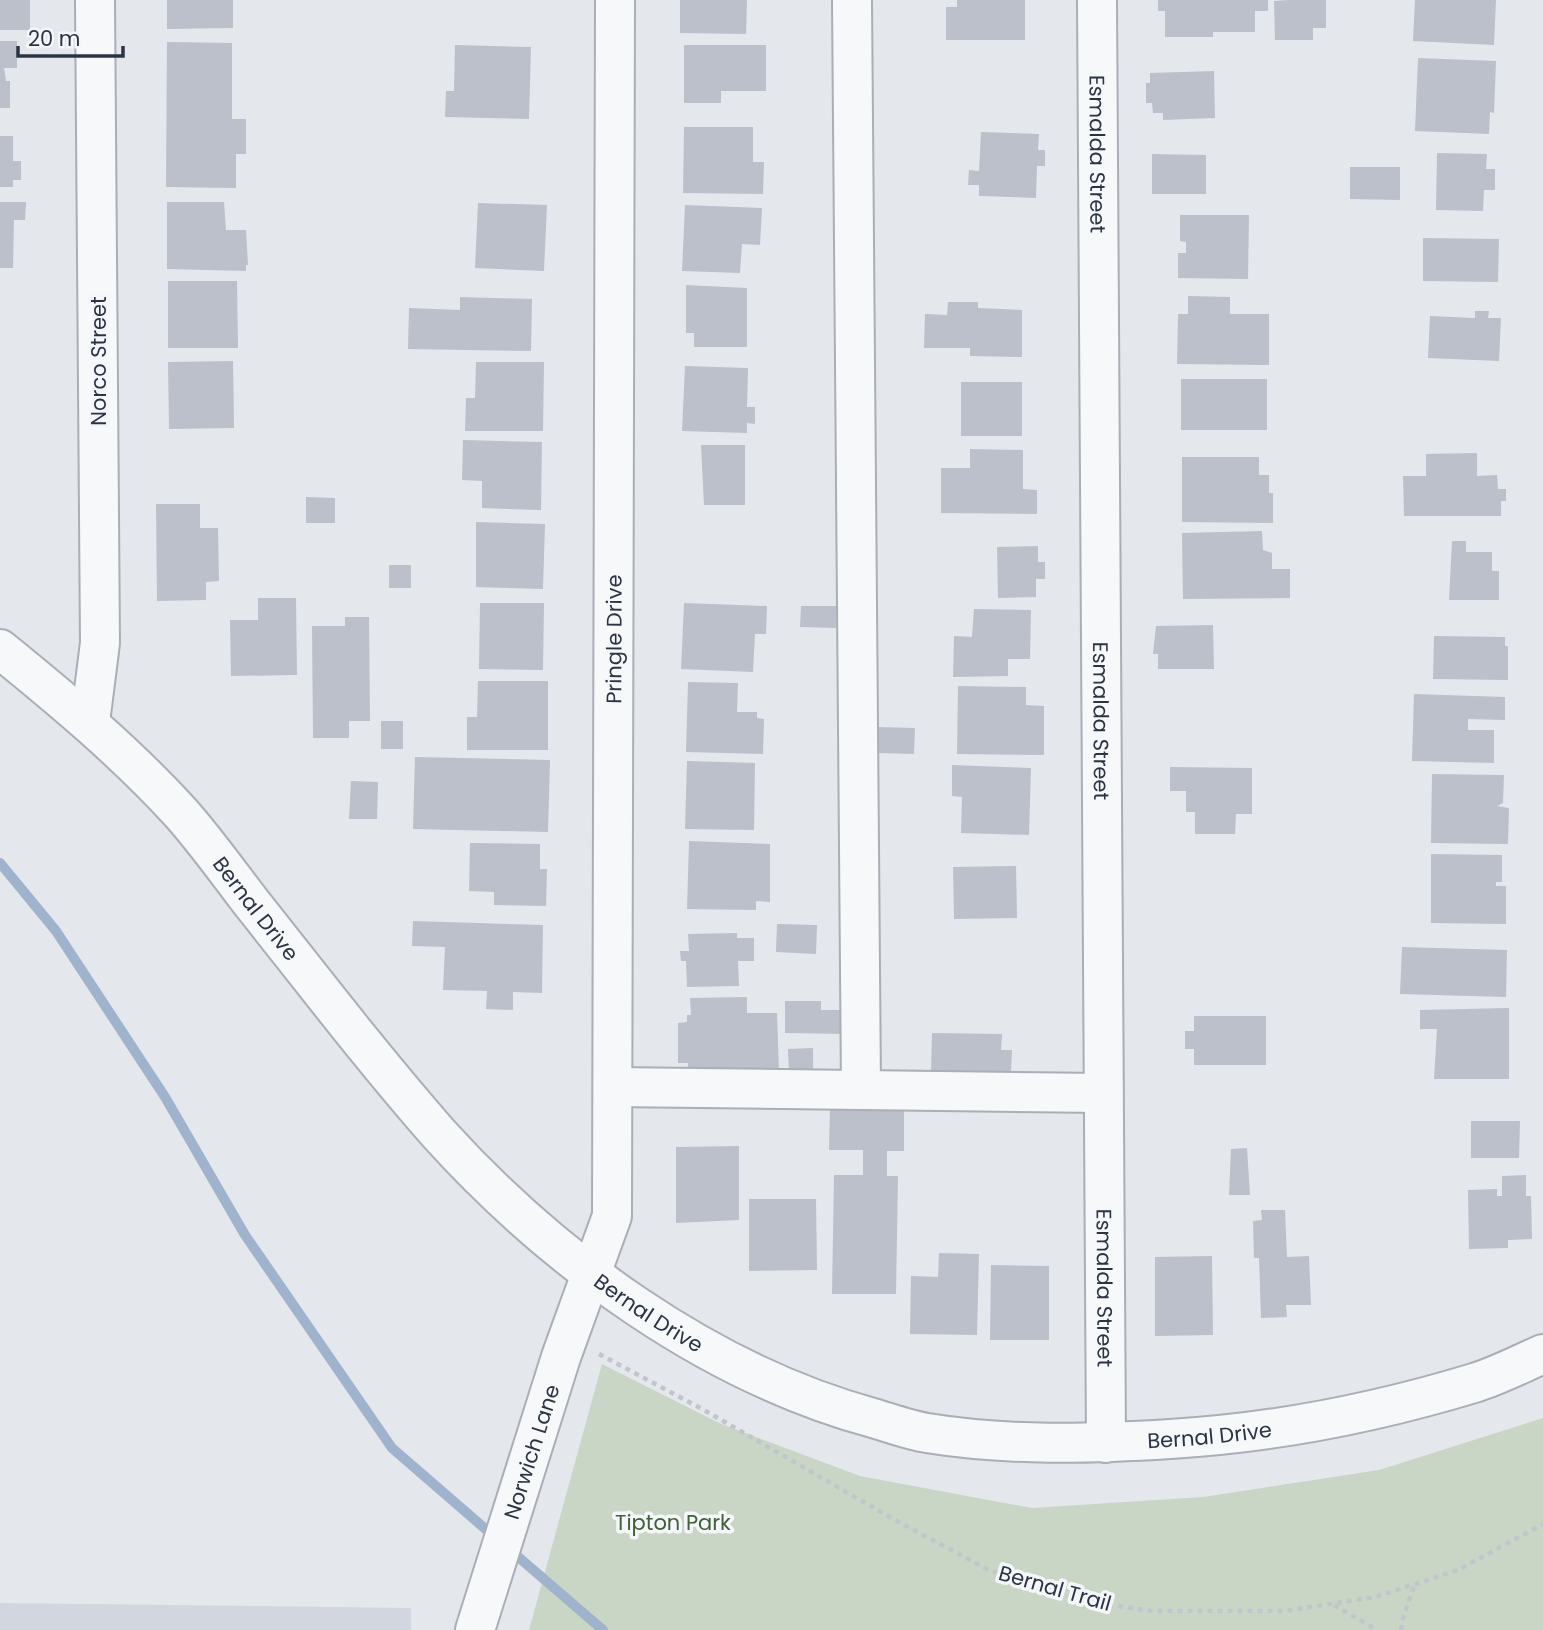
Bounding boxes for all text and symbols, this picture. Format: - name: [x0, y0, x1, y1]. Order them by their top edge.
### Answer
- scale bar: [18, 14, 122, 58]
- text: 20 m: [28, 24, 81, 53]
- street label: Esmalda Street: [1083, 75, 1113, 233]
- street label: Norco Street: [84, 296, 113, 426]
- street label: Pringle Drive: [599, 574, 628, 704]
- street label: Esmalda Street: [1087, 642, 1116, 800]
- street label: Bernal Drive: [207, 850, 306, 966]
- street label: Esmalda Street: [1090, 1209, 1120, 1367]
- street label: Bernal Drive: [588, 1266, 709, 1359]
- street label: Norwich Lane: [496, 1380, 566, 1523]
- street label: Bernal Drive: [1146, 1414, 1274, 1455]
- park label: Tipton Park: [615, 1508, 731, 1537]
- street label: Bernal Trail: [995, 1558, 1115, 1618]

